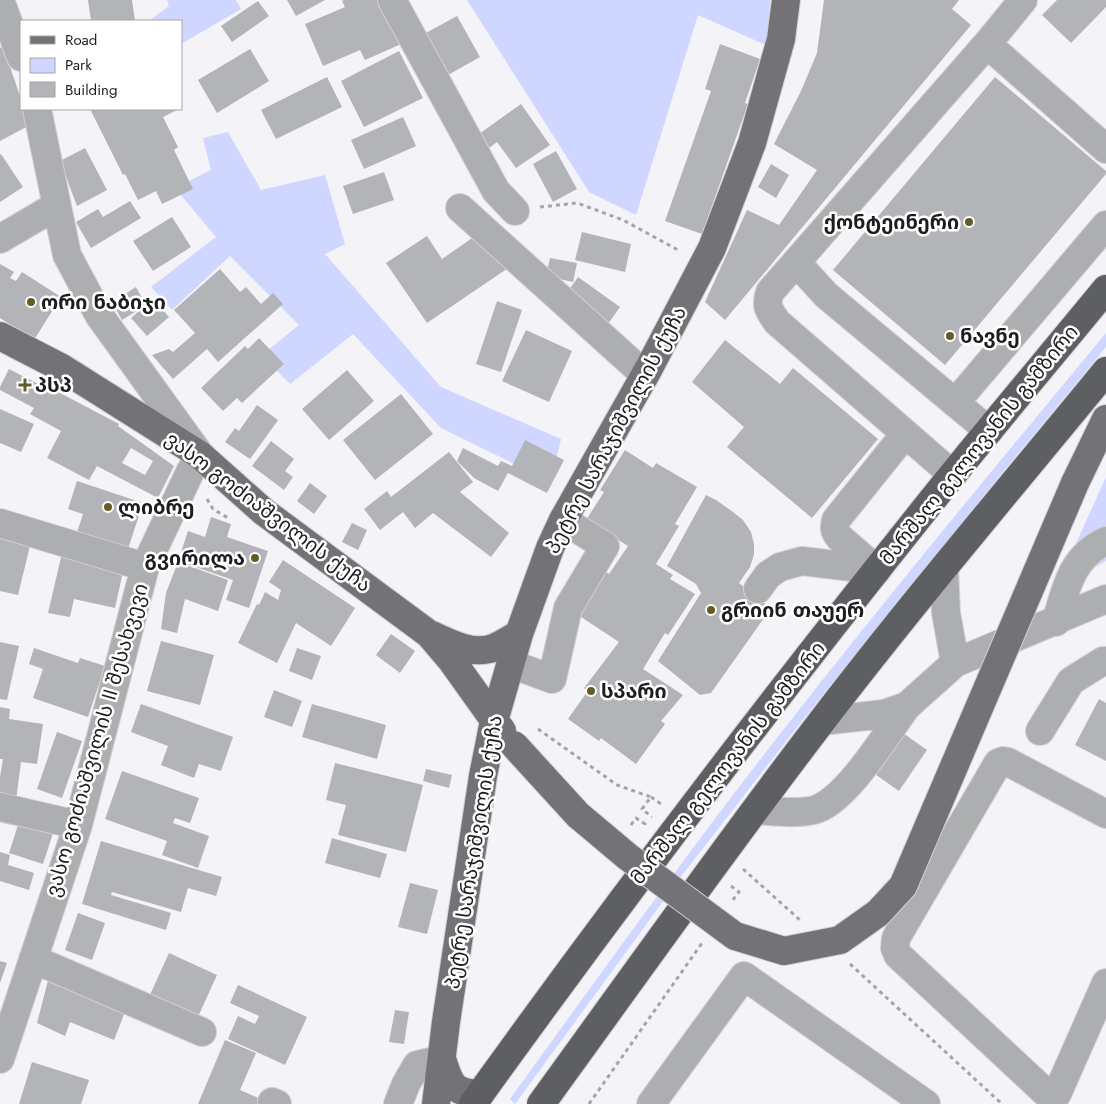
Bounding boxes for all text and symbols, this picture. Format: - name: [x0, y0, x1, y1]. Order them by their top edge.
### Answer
- legend: [20, 20, 182, 110]
- text: Road: [65, 29, 97, 51]
- text: Park: [65, 54, 92, 76]
- text: Building: [65, 79, 117, 101]
- place label: ქონტეინერი: [824, 208, 959, 237]
- marker: ქონტეინერი: [963, 216, 975, 228]
- place label: ორი ნაბიჯი: [41, 288, 166, 317]
- marker: ორი ნაბიჯი: [25, 296, 37, 308]
- street label: პეტრე სარაჯიშვილის ქუჩა: [538, 301, 694, 559]
- street label: მარშალ გელოვანის გამზირი: [873, 319, 1085, 571]
- place label: ნავნე: [960, 322, 1020, 351]
- marker: ნავნე: [944, 330, 956, 342]
- place label: პსპ: [35, 371, 72, 400]
- marker: პსპ: [19, 379, 31, 391]
- street label: ვასო გოძიაშვილის ქუჩა: [159, 425, 377, 599]
- place label: ლიბრე: [118, 493, 195, 522]
- marker: ლიბრე: [102, 501, 114, 513]
- place label: გვირილა: [145, 544, 245, 573]
- marker: გვირილა: [249, 552, 261, 564]
- street label: ვასო გოძიაშვილის II შესახვევი: [38, 580, 156, 900]
- place label: გრიინ თაუერ: [721, 596, 864, 625]
- marker: გრიინ თაუერ: [705, 604, 717, 616]
- street label: მარშალ გელოვანის გამზირი: [624, 635, 832, 891]
- place label: სპარი: [601, 677, 667, 706]
- marker: სპარი: [585, 685, 597, 697]
- street label: პეტრე სარაჯიშვილის ქუჩა: [438, 713, 510, 991]

